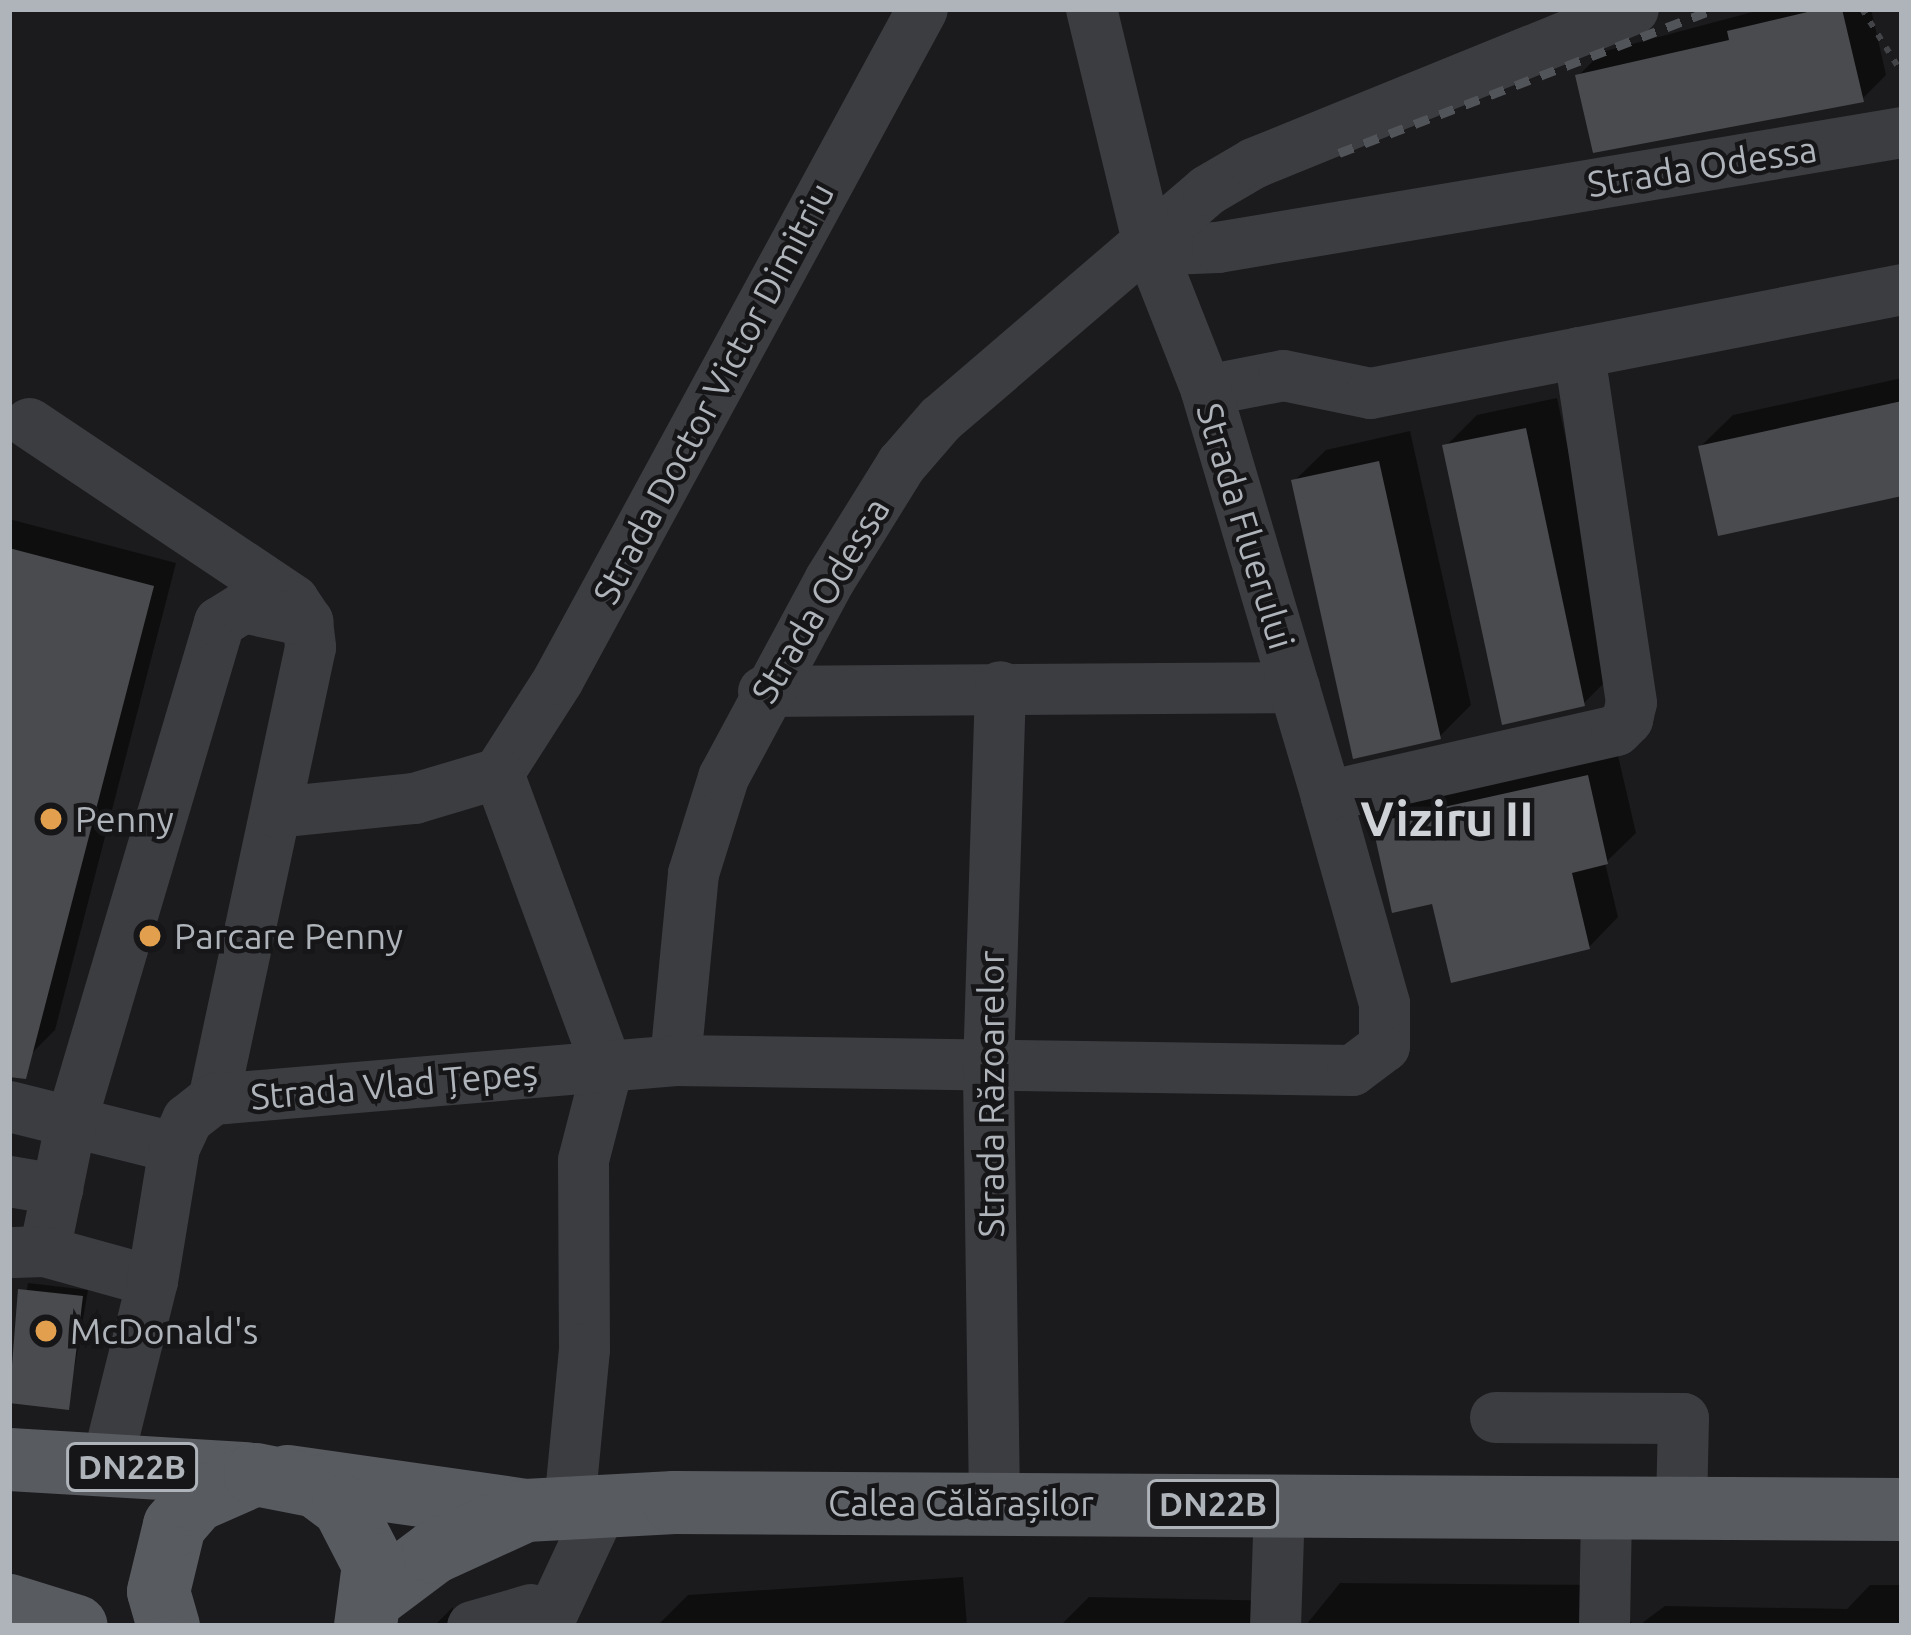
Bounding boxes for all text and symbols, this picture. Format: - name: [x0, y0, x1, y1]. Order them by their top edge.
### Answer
- street label: Strada Odessa: [1584, 127, 1820, 205]
- street label: Strada Doctor Victor Dimitriu: [583, 175, 843, 611]
- street label: Strada Fluerului: [1188, 398, 1304, 654]
- street label: Strada Odessa: [742, 490, 898, 710]
- district label: Viziru II: [1360, 790, 1534, 848]
- place label: Penny: [75, 797, 174, 841]
- marker: Penny: [38, 806, 64, 832]
- place label: Parcare Penny: [174, 914, 403, 958]
- marker: Parcare Penny: [137, 923, 163, 949]
- street label: Strada Răzoarelor: [969, 950, 1013, 1238]
- street label: Strada Vlad Țepeș: [249, 1050, 539, 1118]
- place label: McDonald's: [70, 1309, 258, 1353]
- marker: McDonald's: [33, 1318, 59, 1344]
- road number: DN22B: [66, 1440, 198, 1494]
- road number: DN22B: [1147, 1477, 1279, 1531]
- street label: Calea Călărașilor: [828, 1481, 1094, 1525]

